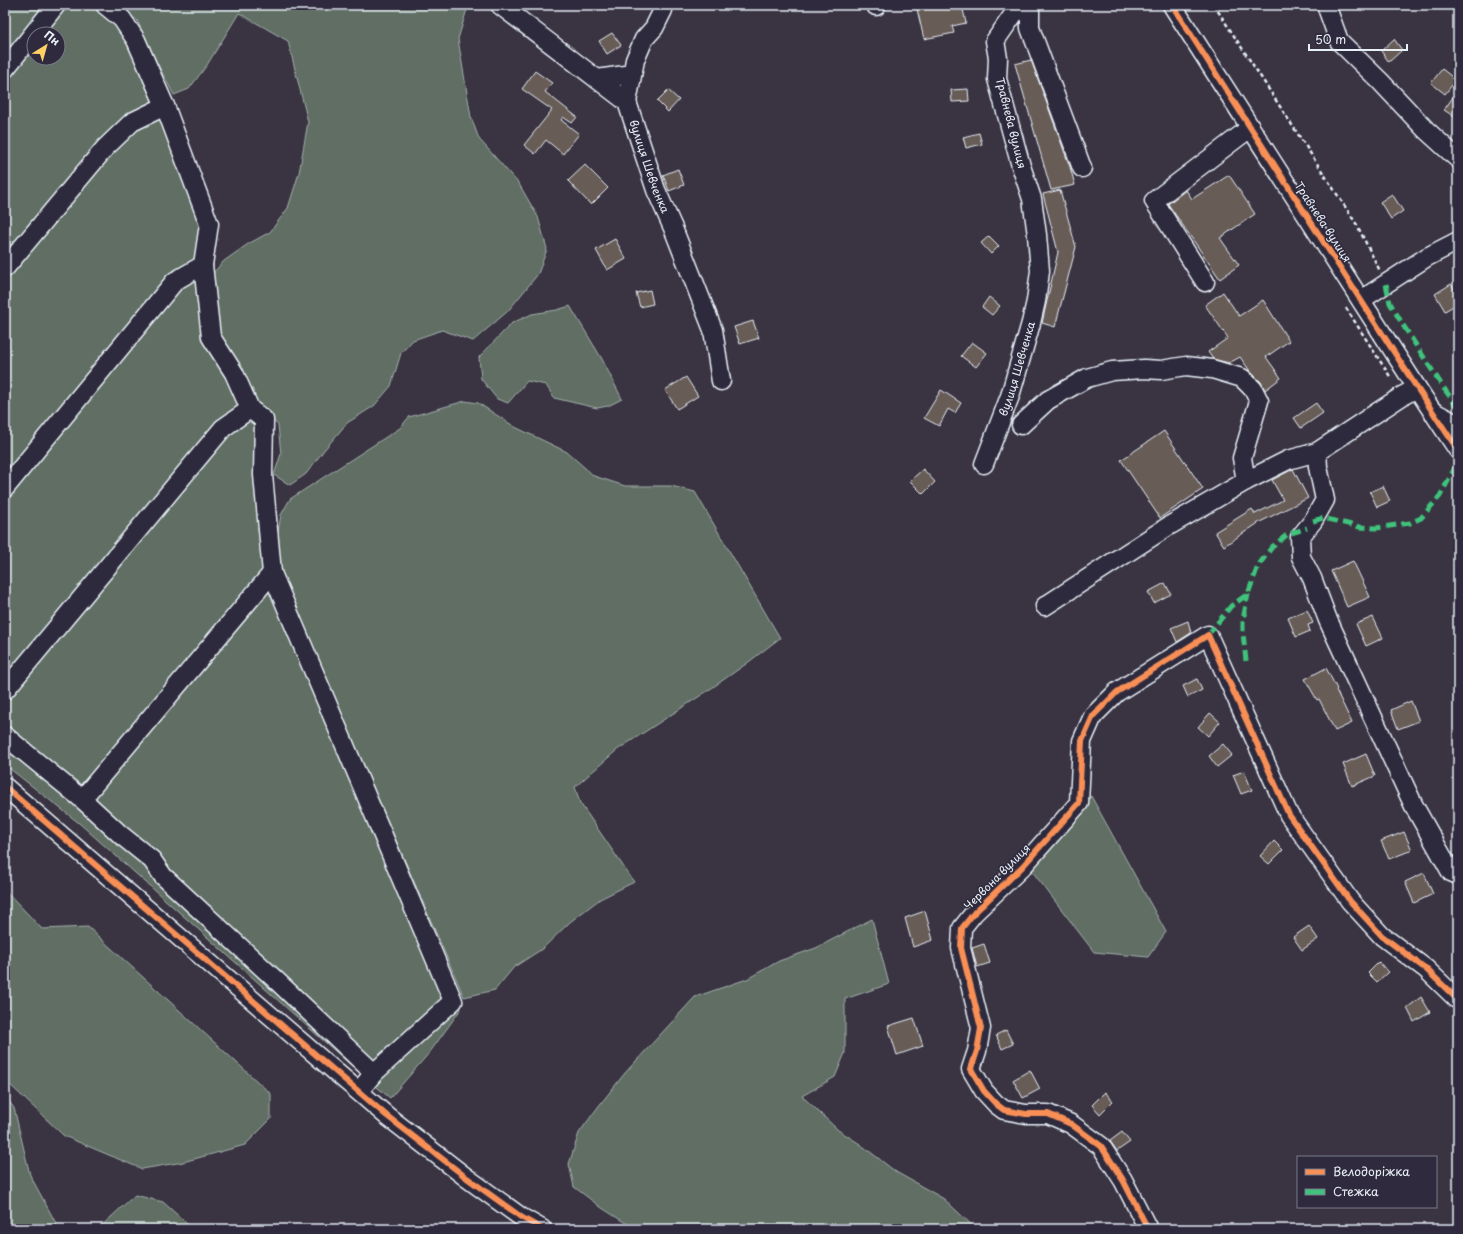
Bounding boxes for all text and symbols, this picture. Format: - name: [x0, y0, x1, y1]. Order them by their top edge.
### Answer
- north arrow: [26, 26, 66, 66]
- text: Пн: [41, 26, 64, 49]
- scale bar: [1309, 26, 1407, 52]
- text: 50 m: [1315, 30, 1346, 48]
- street label: Травнева вулиця: [992, 75, 1031, 170]
- street label: вулиця Шевченка: [625, 117, 674, 216]
- street label: Травнева вулиця: [1291, 178, 1356, 266]
- street label: вулиця Шевченка: [994, 319, 1039, 418]
- street label: Червона вулиця: [960, 840, 1034, 914]
- legend: [1297, 1156, 1437, 1208]
- text: Велодоріжка: [1333, 1162, 1410, 1180]
- text: Стежка: [1333, 1182, 1379, 1200]

